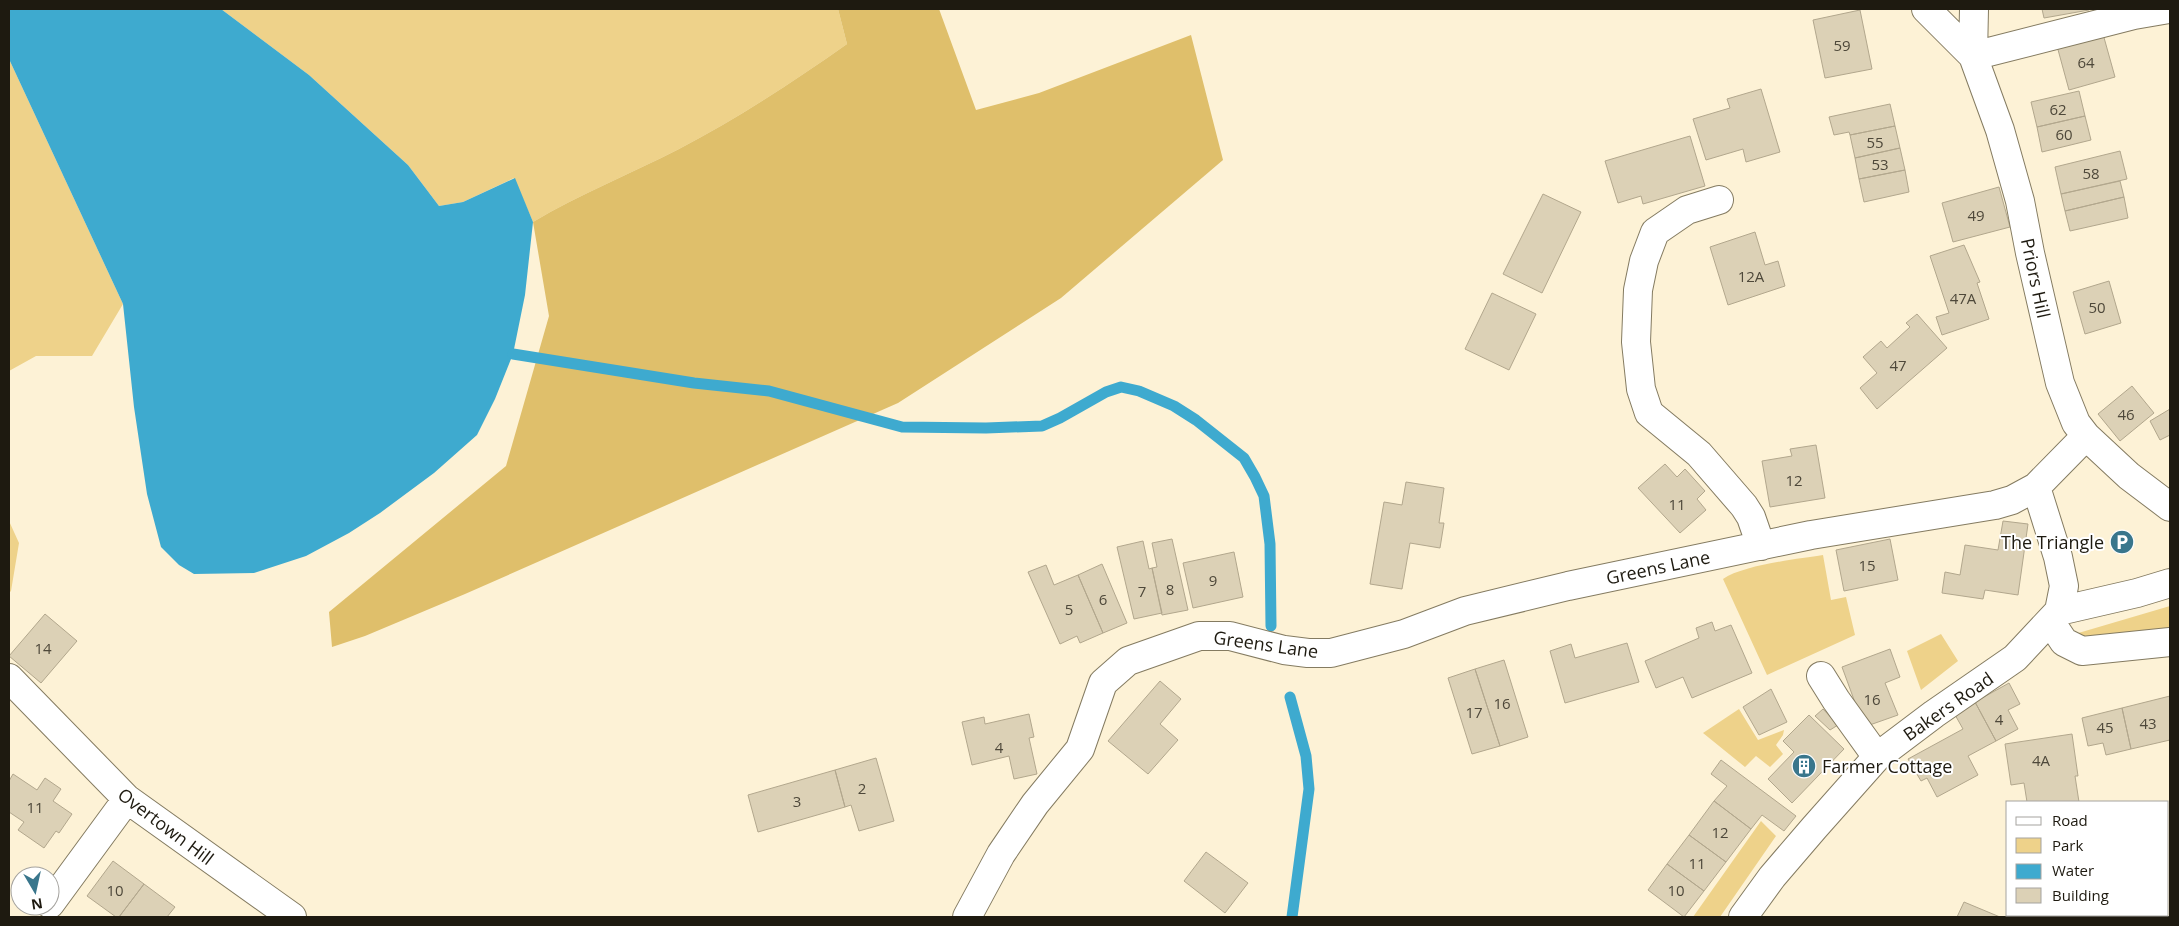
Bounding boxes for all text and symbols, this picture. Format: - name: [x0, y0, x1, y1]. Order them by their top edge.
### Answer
- house number: 59: [1833, 35, 1851, 55]
- house number: 64: [2077, 52, 2095, 72]
- house number: 62: [2049, 99, 2067, 119]
- house number: 60: [2055, 124, 2073, 144]
- house number: 55: [1866, 132, 1884, 152]
- house number: 53: [1871, 154, 1889, 174]
- house number: 58: [2082, 163, 2100, 183]
- house number: 49: [1967, 205, 1985, 225]
- street label: Priors Hill: [2016, 236, 2056, 320]
- house number: 12A: [1738, 266, 1765, 286]
- house number: 47A: [1950, 288, 1977, 308]
- house number: 50: [2088, 297, 2106, 317]
- house number: 47: [1889, 355, 1907, 375]
- house number: 46: [2117, 404, 2135, 424]
- house number: 12: [1785, 470, 1803, 490]
- house number: 11: [1668, 494, 1686, 514]
- parking icon: The Triangle: [2109, 529, 2135, 555]
- place label: The Triangle: [2001, 530, 2104, 554]
- street label: Greens Lane: [1604, 544, 1712, 590]
- house number: 15: [1858, 555, 1876, 575]
- house number: 9: [1209, 570, 1217, 590]
- house number: 8: [1166, 579, 1174, 599]
- house number: 7: [1138, 581, 1146, 601]
- house number: 6: [1099, 589, 1107, 609]
- house number: 5: [1065, 599, 1073, 619]
- street label: Greens Lane: [1212, 625, 1320, 663]
- house number: 14: [34, 638, 52, 658]
- street label: Bakers Road: [1898, 666, 1998, 746]
- house number: 16: [1863, 689, 1881, 709]
- house number: 16: [1493, 693, 1511, 713]
- house number: 17: [1465, 702, 1483, 722]
- house number: 4: [1995, 709, 2004, 729]
- house number: 43: [2139, 713, 2157, 733]
- house number: 45: [2096, 717, 2114, 737]
- house number: 4: [995, 737, 1004, 757]
- house number: 4A: [2032, 750, 2051, 770]
- building icon: Farmer Cottage: [1791, 753, 1817, 779]
- place label: Farmer Cottage: [1822, 754, 1952, 778]
- house number: 2: [858, 778, 866, 798]
- street label: Overtown Hill: [113, 782, 219, 870]
- house number: 3: [793, 791, 801, 811]
- house number: 11: [26, 797, 44, 817]
- legend: [2006, 801, 2169, 916]
- text: Road: [2052, 810, 2088, 830]
- house number: 12: [1711, 822, 1729, 842]
- text: Park: [2052, 835, 2083, 855]
- house number: 11: [1688, 853, 1706, 873]
- text: Water: [2052, 860, 2094, 880]
- north arrow: [10, 866, 60, 916]
- house number: 10: [106, 880, 124, 900]
- house number: 10: [1667, 880, 1685, 900]
- text: Building: [2052, 885, 2109, 905]
- text: N: [30, 894, 44, 915]

